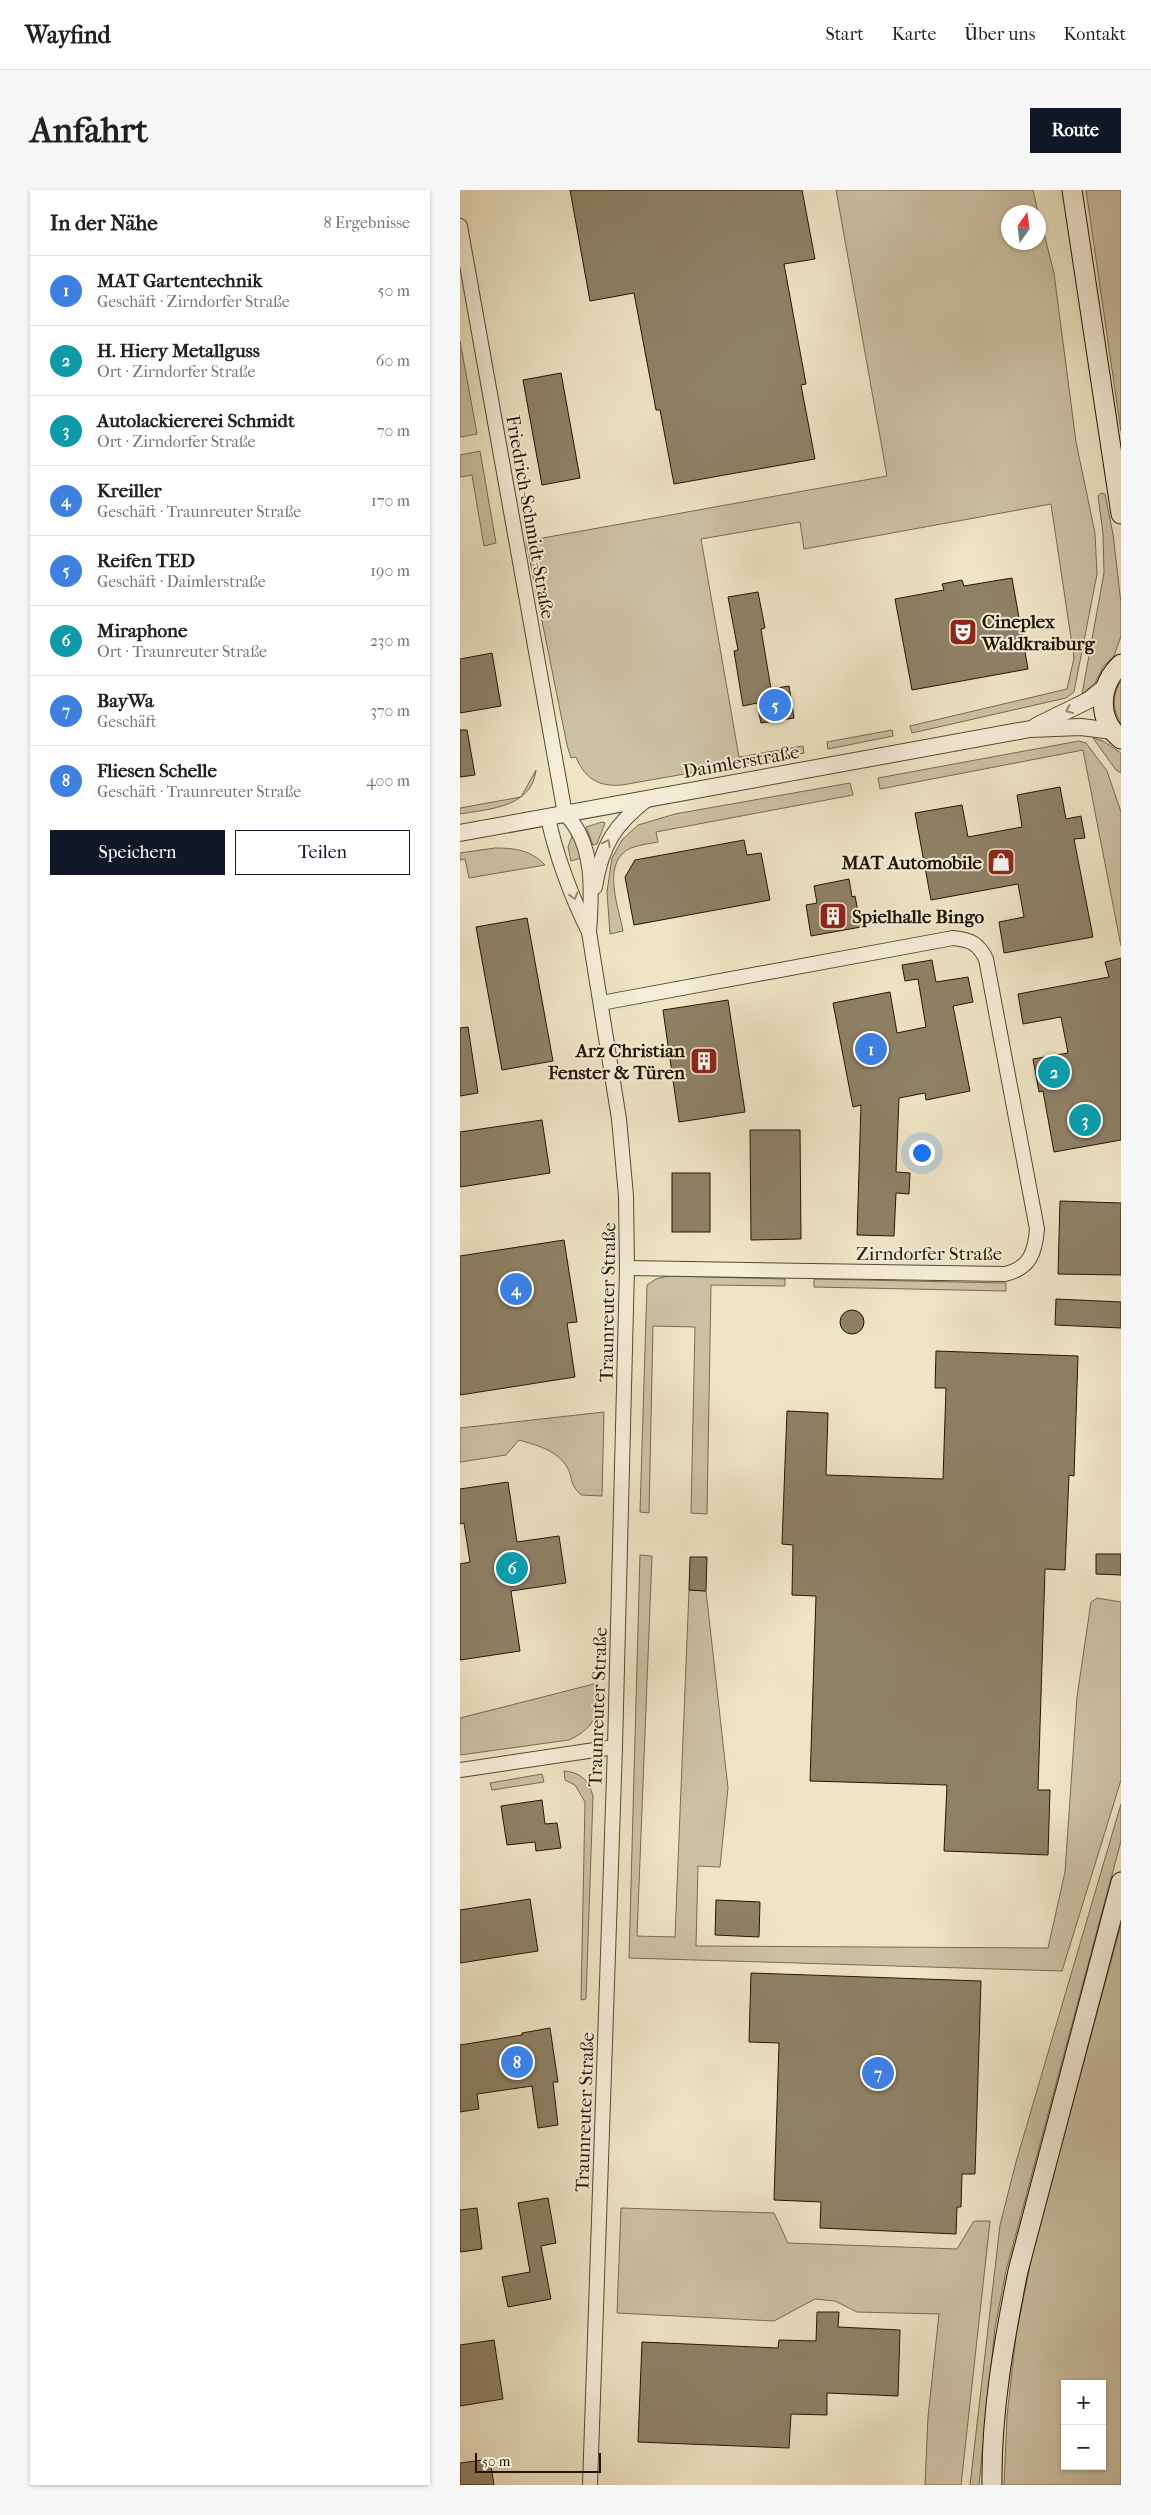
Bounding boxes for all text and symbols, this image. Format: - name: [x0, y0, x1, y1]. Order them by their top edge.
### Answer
- text: Wayfind: [25, 21, 111, 49]
- text: Start: [825, 24, 864, 45]
- text: Karte: [892, 24, 936, 45]
- text: Über uns: [964, 24, 1035, 45]
- text: Kontakt: [1063, 24, 1126, 45]
- button: Route: [1030, 108, 1121, 153]
- text: Anfahrt: [30, 110, 148, 151]
- north arrow: [1001, 205, 1046, 250]
- text: In der Nähe: [50, 211, 158, 235]
- text: 8 Ergebnisse: [324, 213, 410, 232]
- text: MAT Gartentechnik: [97, 270, 262, 292]
- text: 1: [63, 281, 69, 300]
- text: 50 m: [378, 281, 410, 300]
- text: Geschäft · Zirndorfer Straße: [97, 292, 290, 311]
- text: H. Hiery Metallguss: [97, 340, 260, 362]
- text: 2: [62, 351, 70, 370]
- text: 60 m: [376, 351, 410, 370]
- text: Ort · Zirndorfer Straße: [97, 362, 256, 381]
- text: Autolackiererei Schmidt: [97, 410, 295, 432]
- street label: Friedrich-Schmidt-Straße: [501, 414, 559, 621]
- text: 3: [63, 421, 69, 440]
- text: 70 m: [377, 421, 410, 440]
- text: Ort · Zirndorfer Straße: [97, 432, 256, 451]
- text: Kreiller: [97, 480, 162, 502]
- text: 4: [61, 491, 71, 510]
- text: 170 m: [371, 491, 410, 510]
- text: Geschäft · Traunreuter Straße: [97, 502, 301, 521]
- text: Reifen TED: [97, 550, 195, 572]
- text: 5: [63, 561, 69, 580]
- text: 190 m: [370, 561, 410, 580]
- text: Geschäft · Daimlerstraße: [97, 572, 266, 591]
- place label: Cineplex Waldkraiburg: [981, 611, 1095, 655]
- theatre icon: Cineplex Waldkraiburg: [948, 617, 978, 647]
- text: Miraphone: [97, 620, 187, 642]
- text: 6: [62, 631, 70, 650]
- text: 230 m: [370, 631, 410, 650]
- text: Ort · Traunreuter Straße: [97, 642, 267, 661]
- pin: 5: [759, 686, 791, 724]
- text: BayWa: [97, 690, 154, 712]
- text: 7: [62, 701, 70, 720]
- text: 370 m: [370, 701, 410, 720]
- one-way arrow: [1065, 704, 1074, 715]
- text: Geschäft: [97, 712, 157, 731]
- street label: Daimlerstraße: [681, 741, 801, 783]
- text: Fliesen Schelle: [97, 760, 217, 782]
- text: 8: [62, 771, 70, 790]
- text: 400 m: [366, 771, 410, 790]
- text: Geschäft · Traunreuter Straße: [97, 782, 301, 801]
- button: Speichern: [50, 830, 225, 875]
- button: Teilen: [235, 830, 410, 875]
- one-way arrow: [601, 840, 611, 849]
- shop icon: MAT Automobile: [986, 847, 1016, 877]
- place label: MAT Automobile: [840, 852, 983, 874]
- one-way arrow: [569, 892, 579, 900]
- building icon: Spielhalle Bingo: [818, 901, 848, 931]
- place label: Spielhalle Bingo: [852, 906, 984, 928]
- pin: 1: [855, 1030, 887, 1068]
- place label: Arz Christian Fenster & Türen: [547, 1040, 686, 1084]
- building icon: Arz Christian Fenster & Türen: [689, 1046, 719, 1076]
- pin: 2: [1038, 1053, 1070, 1091]
- pin: 3: [1069, 1101, 1101, 1139]
- your location: [909, 1140, 935, 1166]
- street label: Traunreuter Straße: [596, 1222, 620, 1382]
- street label: Zirndorfer Straße: [856, 1243, 1002, 1265]
- pin: 4: [500, 1270, 532, 1308]
- pin: 6: [496, 1549, 528, 1587]
- street label: Traunreuter Straße: [584, 1627, 612, 1787]
- street label: Traunreuter Straße: [571, 2032, 599, 2192]
- pin: 8: [501, 2043, 533, 2081]
- pin: 7: [862, 2054, 894, 2092]
- map controls: [1061, 2380, 1106, 2470]
- button: +: [1061, 2380, 1106, 2425]
- button: −: [1061, 2425, 1106, 2470]
- scale bar: [475, 2450, 601, 2473]
- text: 50 m: [482, 2453, 510, 2470]

